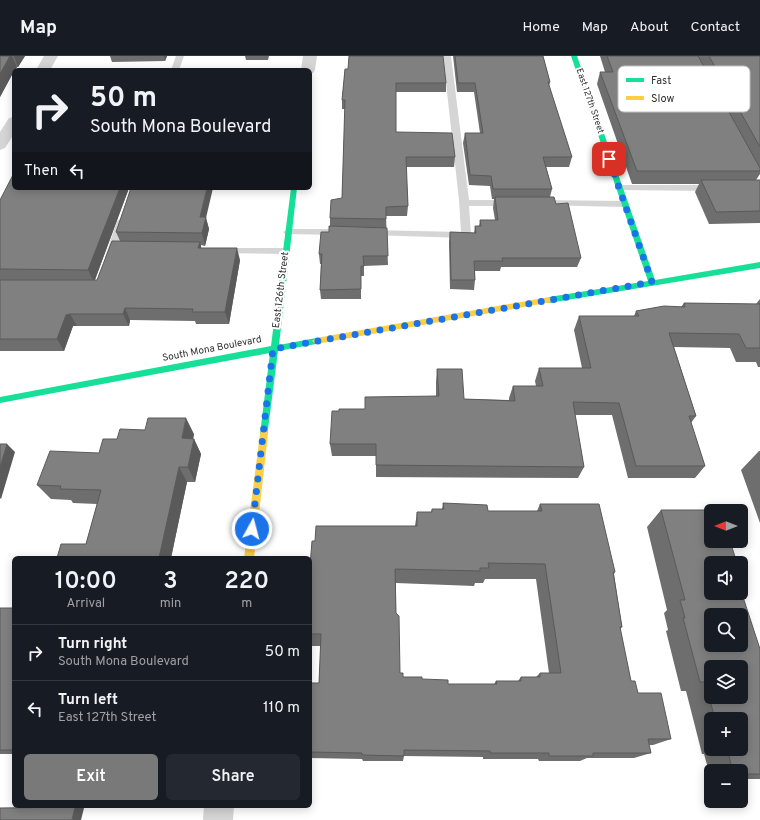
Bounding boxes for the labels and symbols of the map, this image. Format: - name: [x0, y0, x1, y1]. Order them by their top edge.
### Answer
- legend: [618, 66, 750, 112]
- street label: East 127th Street: [574, 67, 606, 135]
- text: Fast: [651, 74, 671, 88]
- text: Slow: [651, 92, 674, 106]
- pin: [592, 142, 626, 176]
- street label: East 126th Street: [270, 251, 292, 329]
- street label: South Mona Boulevard: [161, 333, 263, 365]
- north arrow: [704, 504, 748, 548]
- position arrow: [231, 508, 273, 550]

